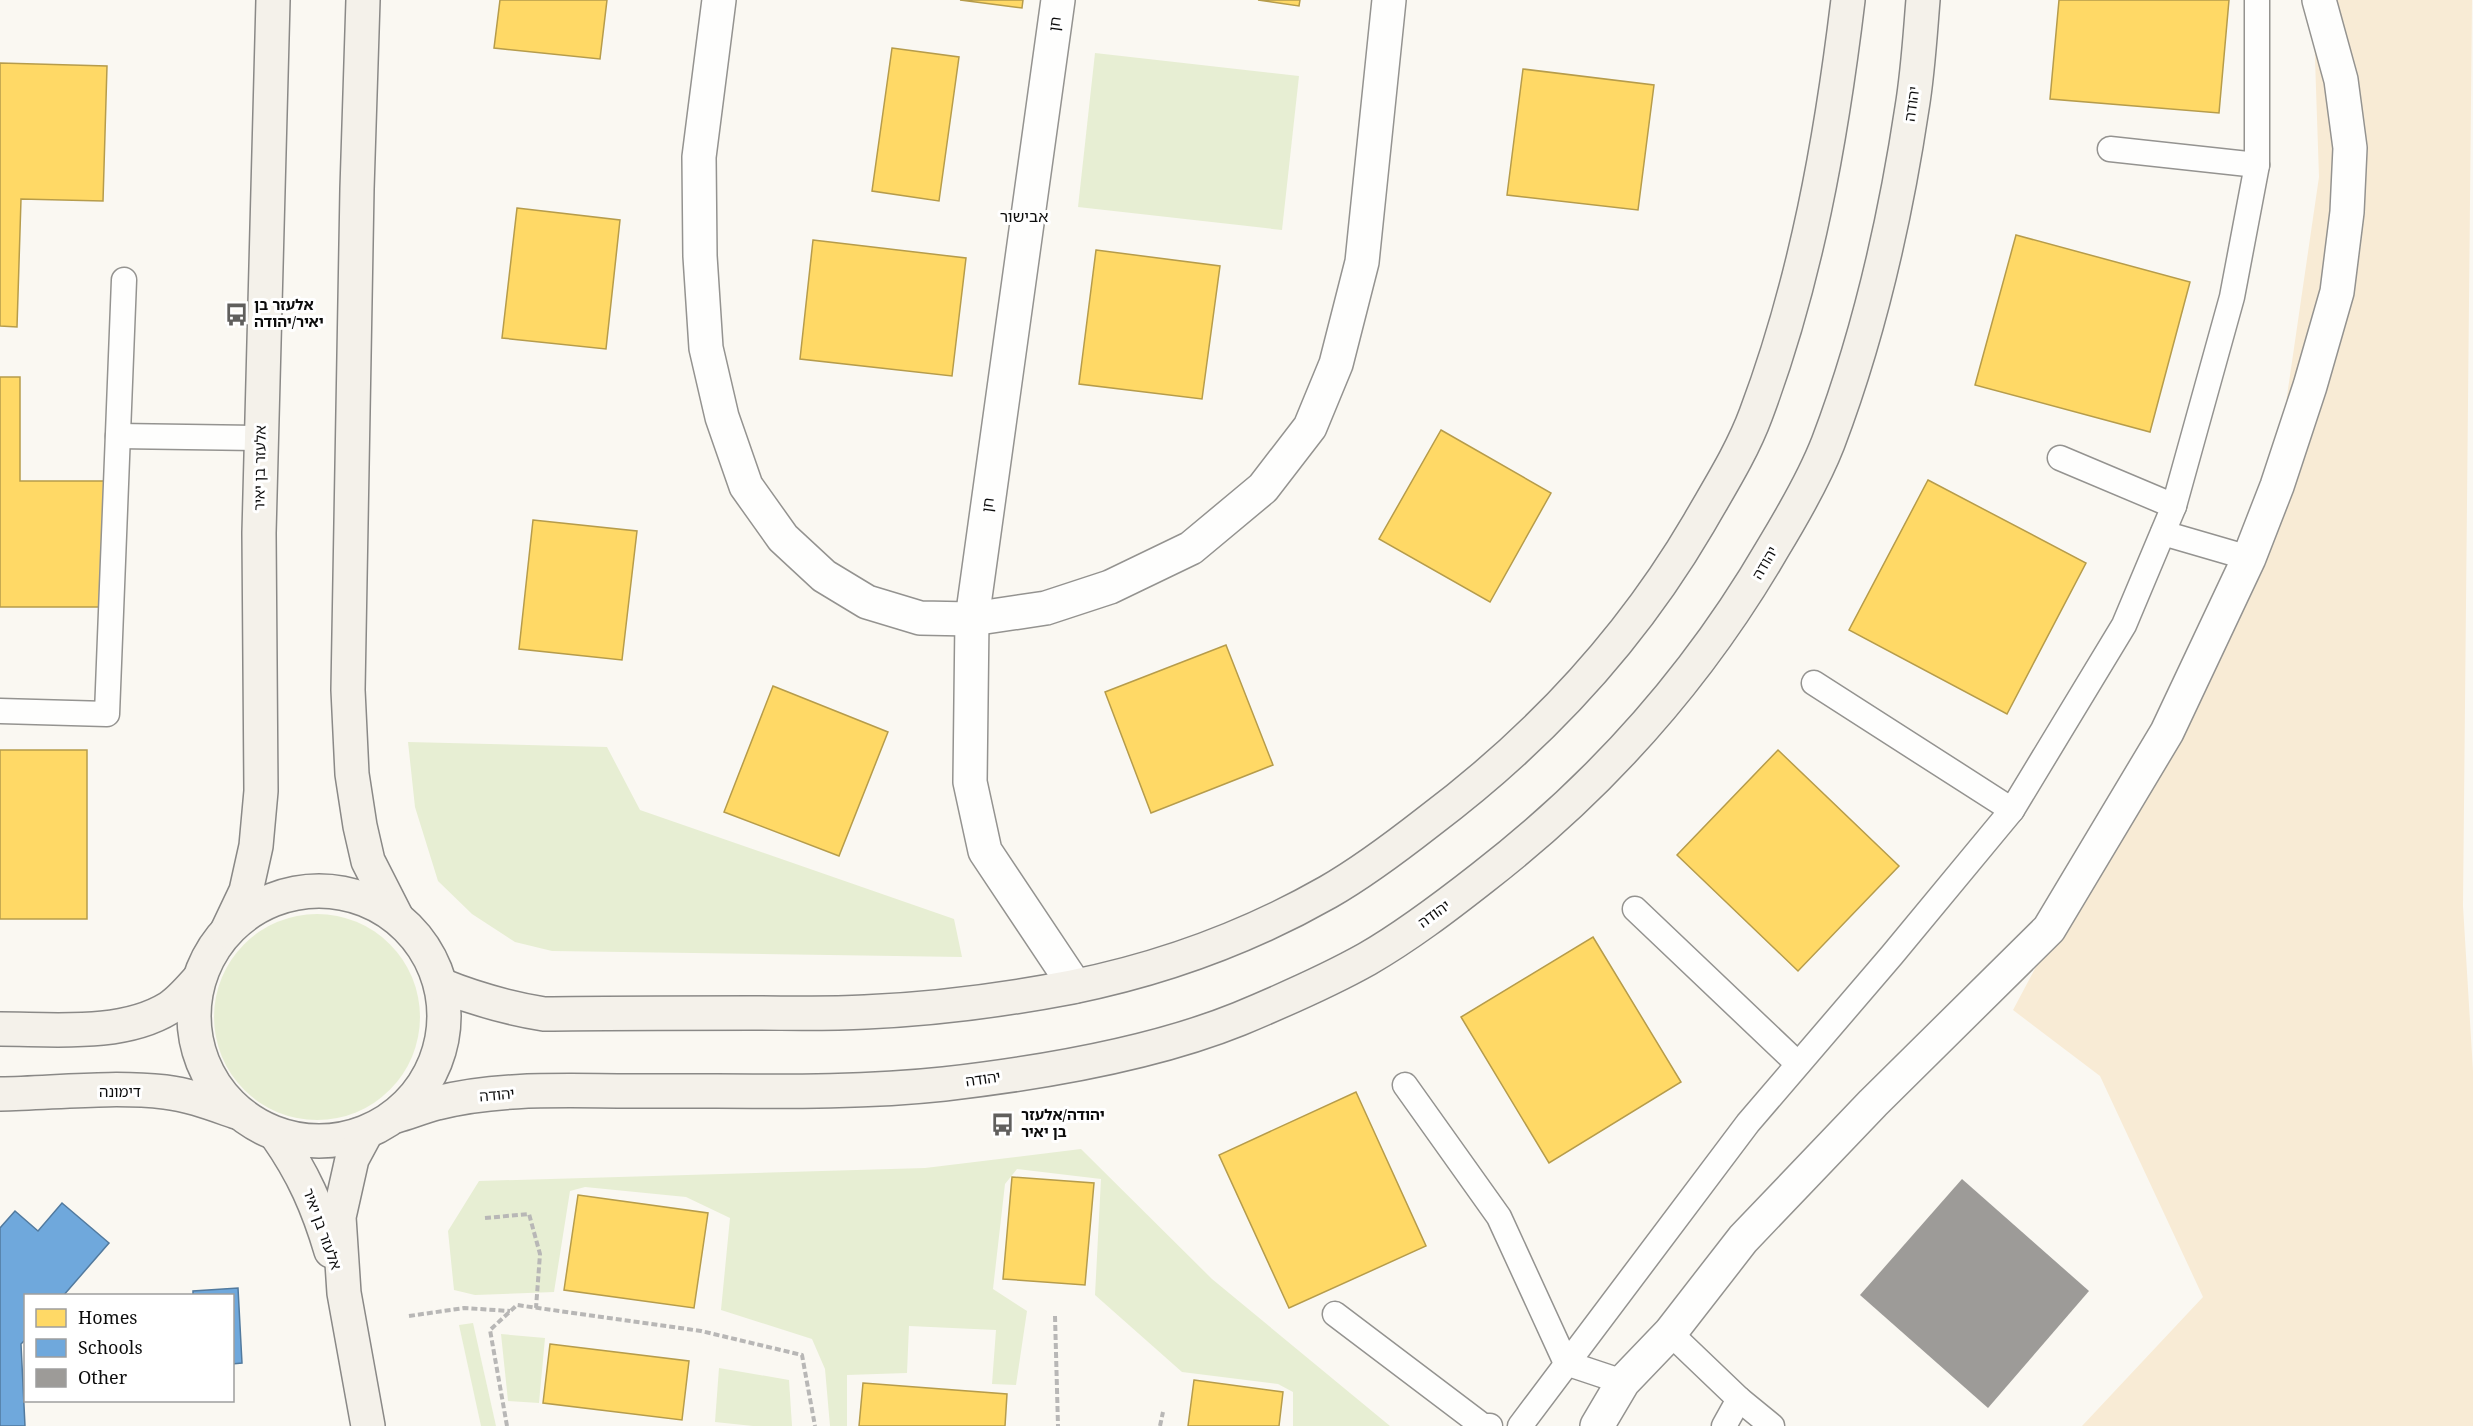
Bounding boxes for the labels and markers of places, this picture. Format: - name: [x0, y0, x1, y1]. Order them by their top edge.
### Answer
- place label: אלעזר בן יאיר/יהודה: [254, 294, 324, 331]
- bus stop icon: אלעזר בן יאיר/יהודה: [223, 301, 249, 327]
- place label: יהודה/אלעזר בן יאיר: [1021, 1104, 1105, 1141]
- bus stop icon: יהודה/אלעזר בן יאיר: [990, 1111, 1016, 1137]

